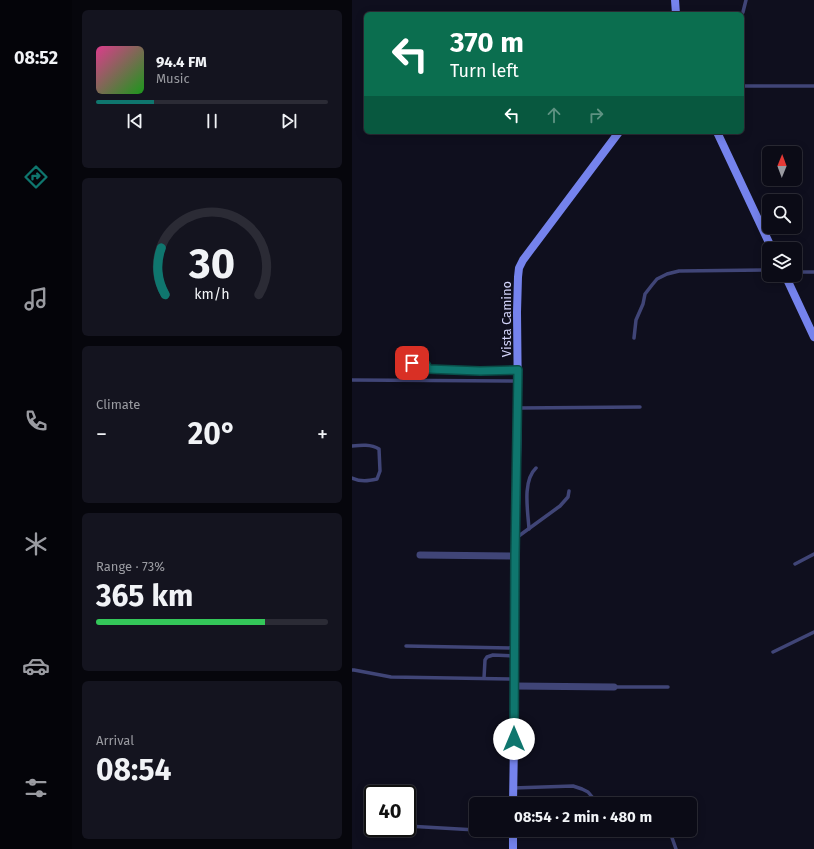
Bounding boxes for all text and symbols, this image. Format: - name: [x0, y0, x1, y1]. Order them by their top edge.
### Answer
- text: 370 m: [450, 26, 524, 59]
- icon: left: [384, 28, 436, 80]
- text: 08:52: [14, 47, 58, 69]
- text: 94.4 FM: [156, 53, 207, 71]
- text: Turn left: [450, 60, 519, 82]
- text: Music: [156, 71, 190, 86]
- icon: left: [501, 104, 523, 126]
- icon: ahead: [543, 104, 565, 126]
- icon: right: [585, 104, 607, 126]
- icon: previous: [124, 110, 146, 132]
- icon: pause: [201, 110, 223, 132]
- icon: next: [278, 110, 300, 132]
- north arrow: [762, 146, 802, 186]
- map controls: [762, 146, 802, 282]
- icon: directions: [22, 163, 50, 191]
- button: search: [762, 194, 802, 234]
- text: 30: [188, 238, 235, 288]
- button: layers: [762, 242, 802, 282]
- street label: Vista Camino: [499, 281, 514, 357]
- icon: music: [22, 285, 50, 313]
- text: km/h: [194, 285, 230, 302]
- pin: [395, 346, 429, 380]
- icon: arrive: [401, 352, 423, 374]
- text: Climate: [96, 397, 140, 412]
- icon: phone: [22, 407, 50, 435]
- text: 20°: [188, 416, 236, 452]
- text: −: [96, 421, 107, 448]
- text: +: [317, 421, 328, 448]
- icon: climate: [22, 530, 50, 558]
- text: Range · 73%: [96, 559, 165, 574]
- text: 365 km: [96, 578, 193, 614]
- icon: car: [22, 652, 50, 680]
- position arrow: [493, 718, 535, 760]
- text: Arrival: [96, 733, 134, 748]
- text: 08:54: [96, 752, 171, 788]
- icon: filters: [22, 774, 50, 802]
- speed limit sign: 40: [364, 785, 416, 837]
- text: 08:54 · 2 min · 480 m: [514, 808, 652, 826]

